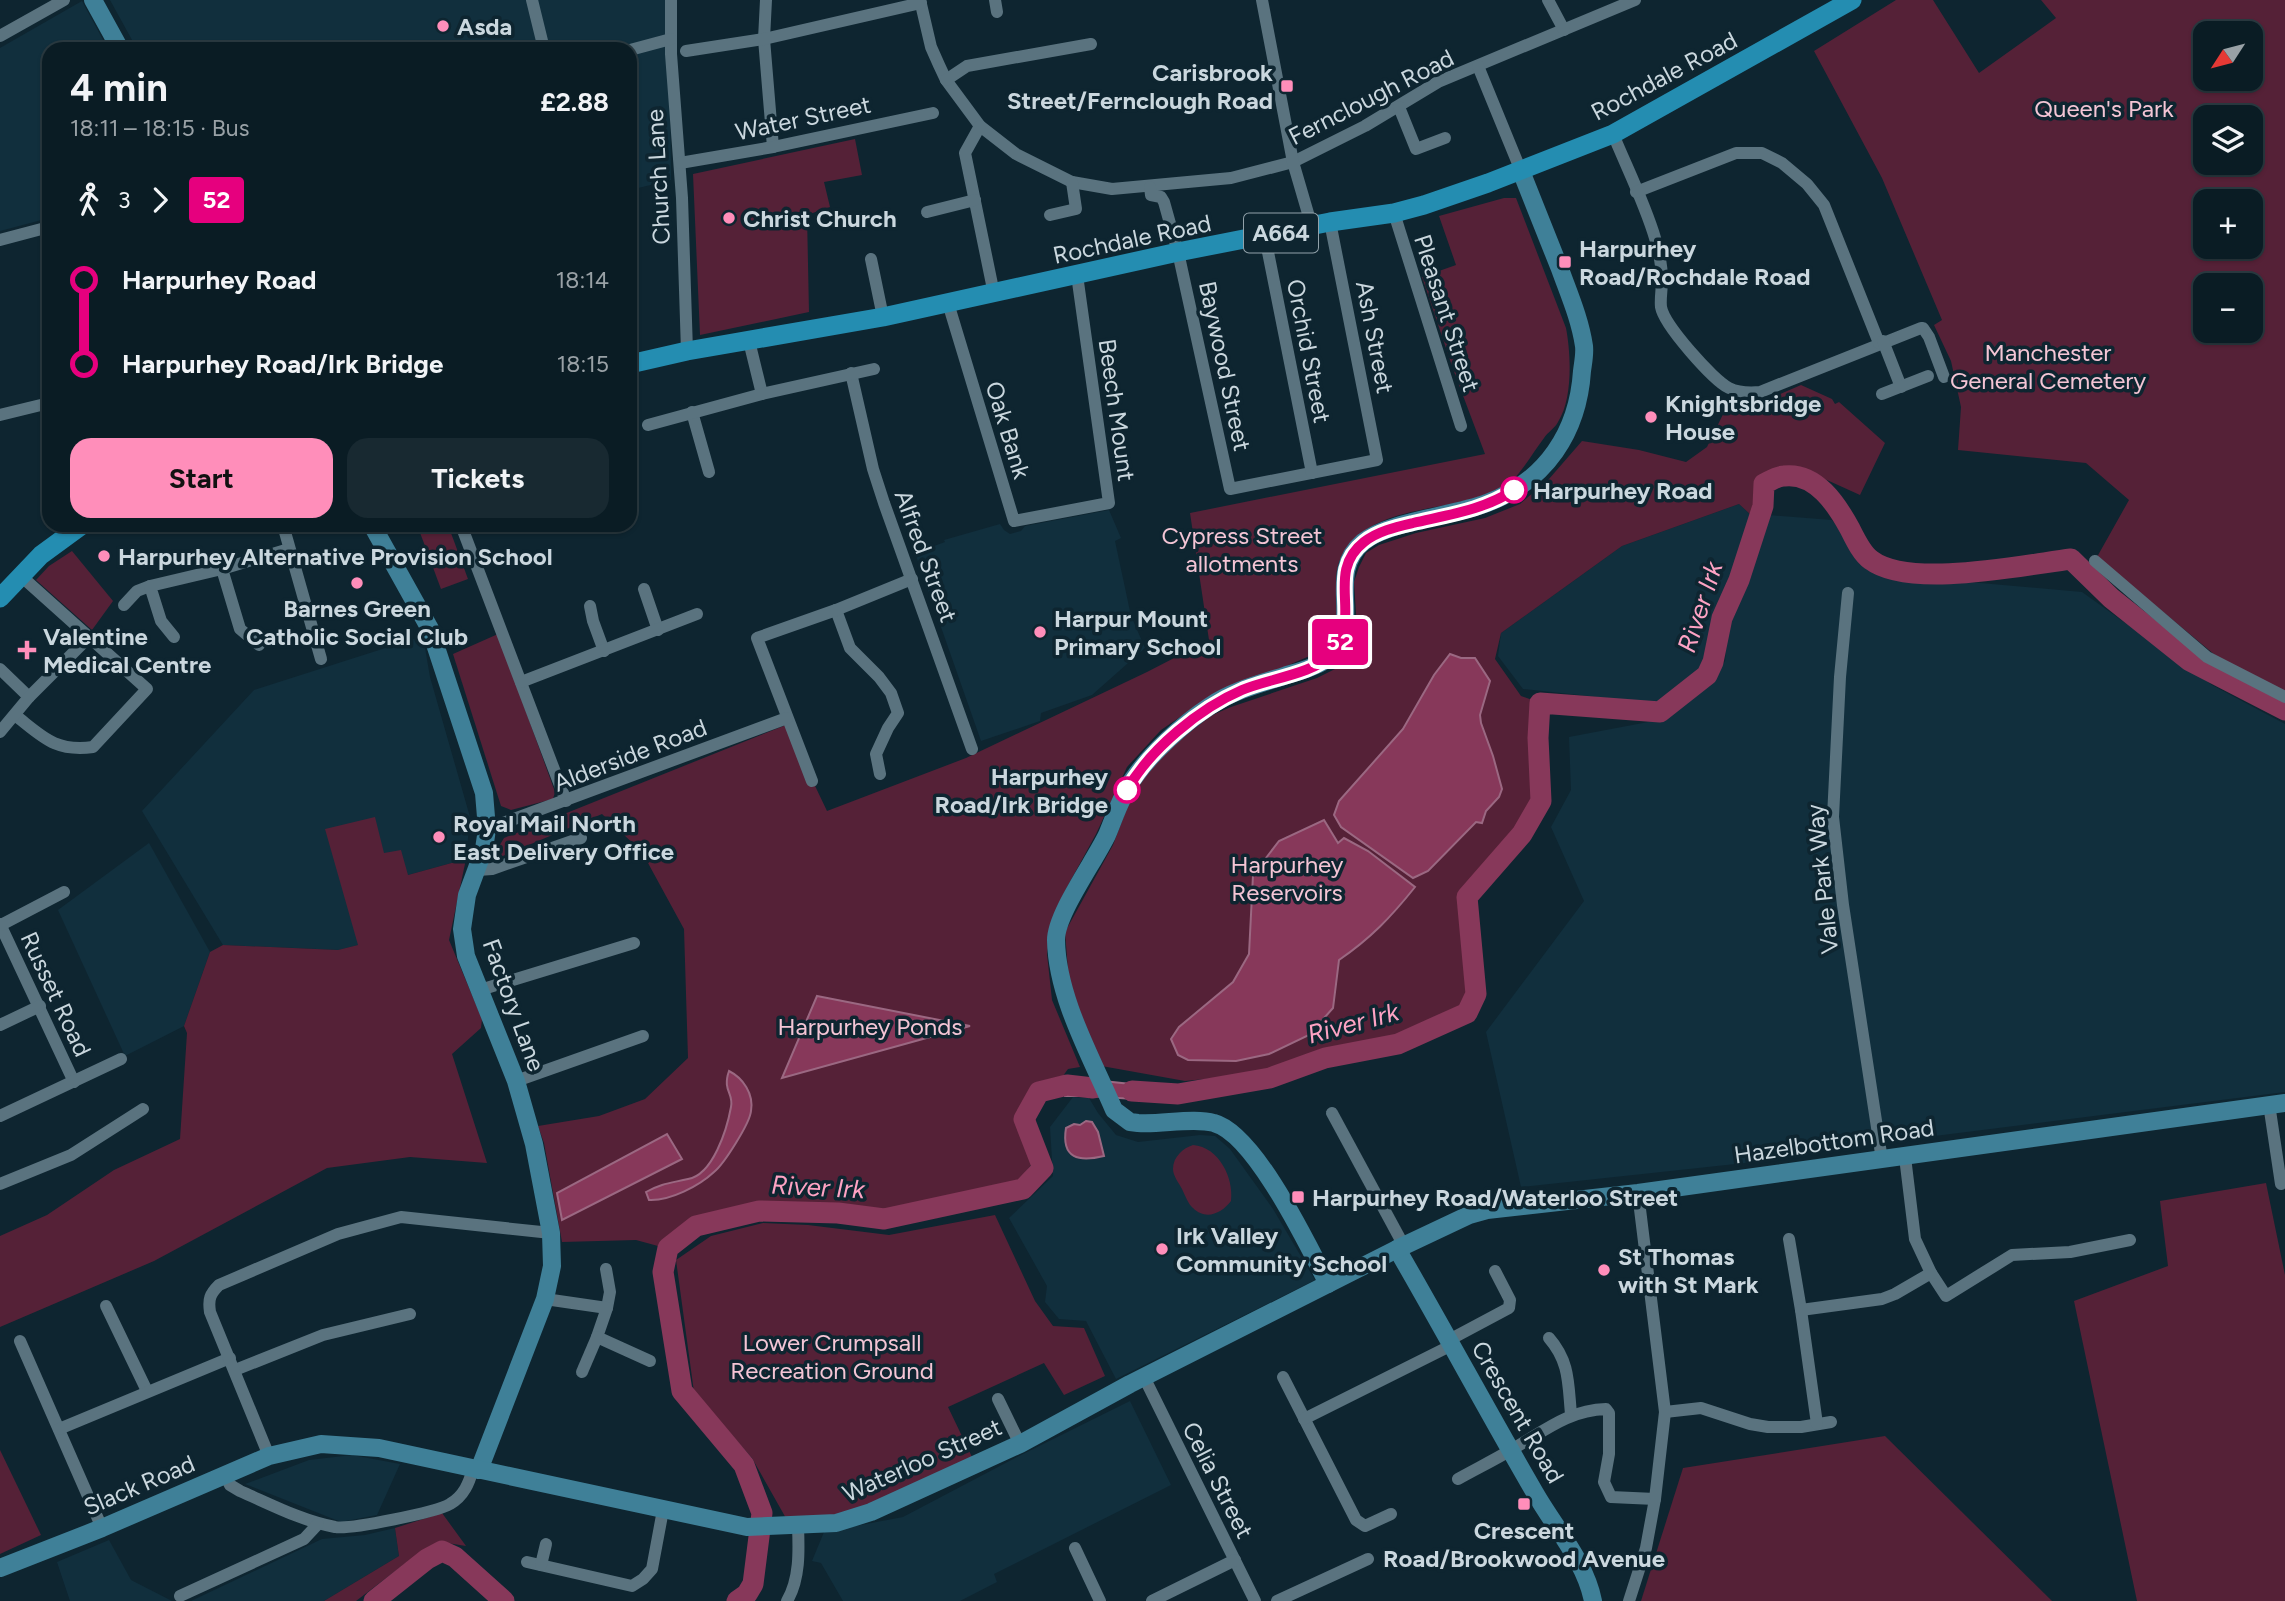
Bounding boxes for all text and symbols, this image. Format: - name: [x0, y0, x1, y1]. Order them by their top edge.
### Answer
- place label: Asda: [457, 12, 512, 41]
- marker: Asda: [435, 18, 451, 34]
- north arrow: [2193, 21, 2263, 91]
- map controls: [2193, 21, 2263, 343]
- street label: Rochdale Road: [1586, 25, 1742, 127]
- street label: Fernclough Road: [1283, 43, 1459, 151]
- place label: Carisbrook Street/Fernclough Road: [1007, 58, 1273, 115]
- text: 4 min: [70, 65, 168, 111]
- marker: Carisbrook Street/Fernclough Road: [1279, 78, 1295, 94]
- text: £2.88: [540, 86, 609, 118]
- street label: Water Street: [733, 90, 873, 146]
- park label: Queen's Park: [2034, 94, 2174, 123]
- button: layers: [2193, 105, 2263, 175]
- street label: Church Lane: [640, 108, 676, 246]
- text: 18:11 – 18:15 · Bus: [70, 114, 249, 142]
- icon: walk: [70, 181, 108, 219]
- icon: forward: [141, 181, 179, 219]
- text: 52: [203, 185, 230, 214]
- text: 3: [118, 186, 131, 214]
- button: +: [2193, 189, 2263, 259]
- place label: Christ Church: [743, 204, 897, 233]
- street label: Rochdale Road: [1050, 208, 1214, 270]
- marker: Christ Church: [721, 210, 737, 226]
- road number: A664: [1244, 214, 1318, 252]
- street label: Pleasant Street: [1408, 231, 1486, 395]
- place label: Harpurhey Road/Rochdale Road: [1579, 234, 1811, 291]
- marker: Harpurhey Road/Rochdale Road: [1557, 254, 1573, 270]
- text: Harpurhey Road: [122, 264, 316, 296]
- text: 18:14: [556, 266, 609, 294]
- button: −: [2193, 273, 2263, 343]
- street label: Orchid Street: [1281, 277, 1337, 425]
- street label: Baywood Street: [1193, 278, 1257, 454]
- street label: Ash Street: [1350, 278, 1400, 396]
- street label: Beech Mount: [1093, 337, 1141, 483]
- park label: Manchester General Cemetery: [1950, 338, 2146, 395]
- text: Harpurhey Road/Irk Bridge: [122, 348, 443, 380]
- text: 18:15: [557, 350, 609, 378]
- street label: Oak Bank: [979, 378, 1037, 483]
- place label: Knightsbridge House: [1665, 389, 1821, 446]
- marker: Knightsbridge House: [1643, 409, 1659, 425]
- button: Start: [70, 438, 333, 518]
- button: Tickets: [347, 438, 609, 518]
- place label: Harpurhey Road: [1533, 476, 1713, 505]
- marker: Harpurhey Road: [1501, 477, 1527, 503]
- street label: Alfred Street: [889, 486, 963, 626]
- park label: Cypress Street allotments: [1162, 521, 1322, 578]
- place label: Harpurhey Alternative Provision School: [118, 542, 553, 571]
- marker: Harpurhey Alternative Provision School: [96, 548, 112, 564]
- water label: River Irk: [1670, 556, 1730, 656]
- marker: Barnes Green Catholic Social Club: [349, 575, 365, 591]
- place label: Barnes Green Catholic Social Club: [246, 594, 468, 651]
- place label: Harpur Mount Primary School: [1054, 604, 1221, 661]
- line badge: 52: [1308, 619, 1372, 665]
- place label: Valentine Medical Centre: [43, 622, 211, 679]
- marker: Harpur Mount Primary School: [1032, 624, 1048, 640]
- text: 52: [1326, 627, 1354, 656]
- marker: Valentine Medical Centre: [17, 640, 37, 660]
- street label: Alderside Road: [549, 712, 711, 798]
- place label: Harpurhey Road/Irk Bridge: [934, 762, 1108, 819]
- marker: Harpurhey Road/Irk Bridge: [1114, 777, 1140, 803]
- street label: Vale Park Way: [1800, 802, 1844, 955]
- place label: Royal Mail North East Delivery Office: [453, 809, 674, 866]
- marker: Royal Mail North East Delivery Office: [431, 829, 447, 845]
- park label: Harpurhey Reservoirs: [1231, 850, 1344, 907]
- street label: Russet Road: [15, 927, 97, 1061]
- street label: Factory Lane: [477, 935, 551, 1075]
- water label: River Irk: [1304, 995, 1404, 1051]
- park label: Harpurhey Ponds: [777, 1012, 963, 1041]
- street label: Hazelbottom Road: [1732, 1113, 1936, 1169]
- water label: River Irk: [770, 1169, 867, 1205]
- place label: Harpurhey Road/Waterloo Street: [1312, 1183, 1678, 1212]
- marker: Harpurhey Road/Waterloo Street: [1290, 1189, 1306, 1205]
- place label: Irk Valley Community School: [1176, 1221, 1387, 1278]
- marker: Irk Valley Community School: [1154, 1241, 1170, 1257]
- place label: St Thomas with St Mark: [1618, 1242, 1759, 1299]
- marker: St Thomas with St Mark: [1596, 1262, 1612, 1278]
- park label: Lower Crumpsall Recreation Ground: [730, 1328, 934, 1385]
- street label: Crescent Road: [1466, 1336, 1570, 1488]
- street label: Waterloo Street: [838, 1412, 1006, 1508]
- street label: Celia Street: [1176, 1417, 1260, 1543]
- street label: Slack Road: [79, 1449, 199, 1521]
- marker: Crescent Road/Brookwood Avenue: [1516, 1496, 1532, 1512]
- place label: Crescent Road/Brookwood Avenue: [1383, 1516, 1665, 1573]

